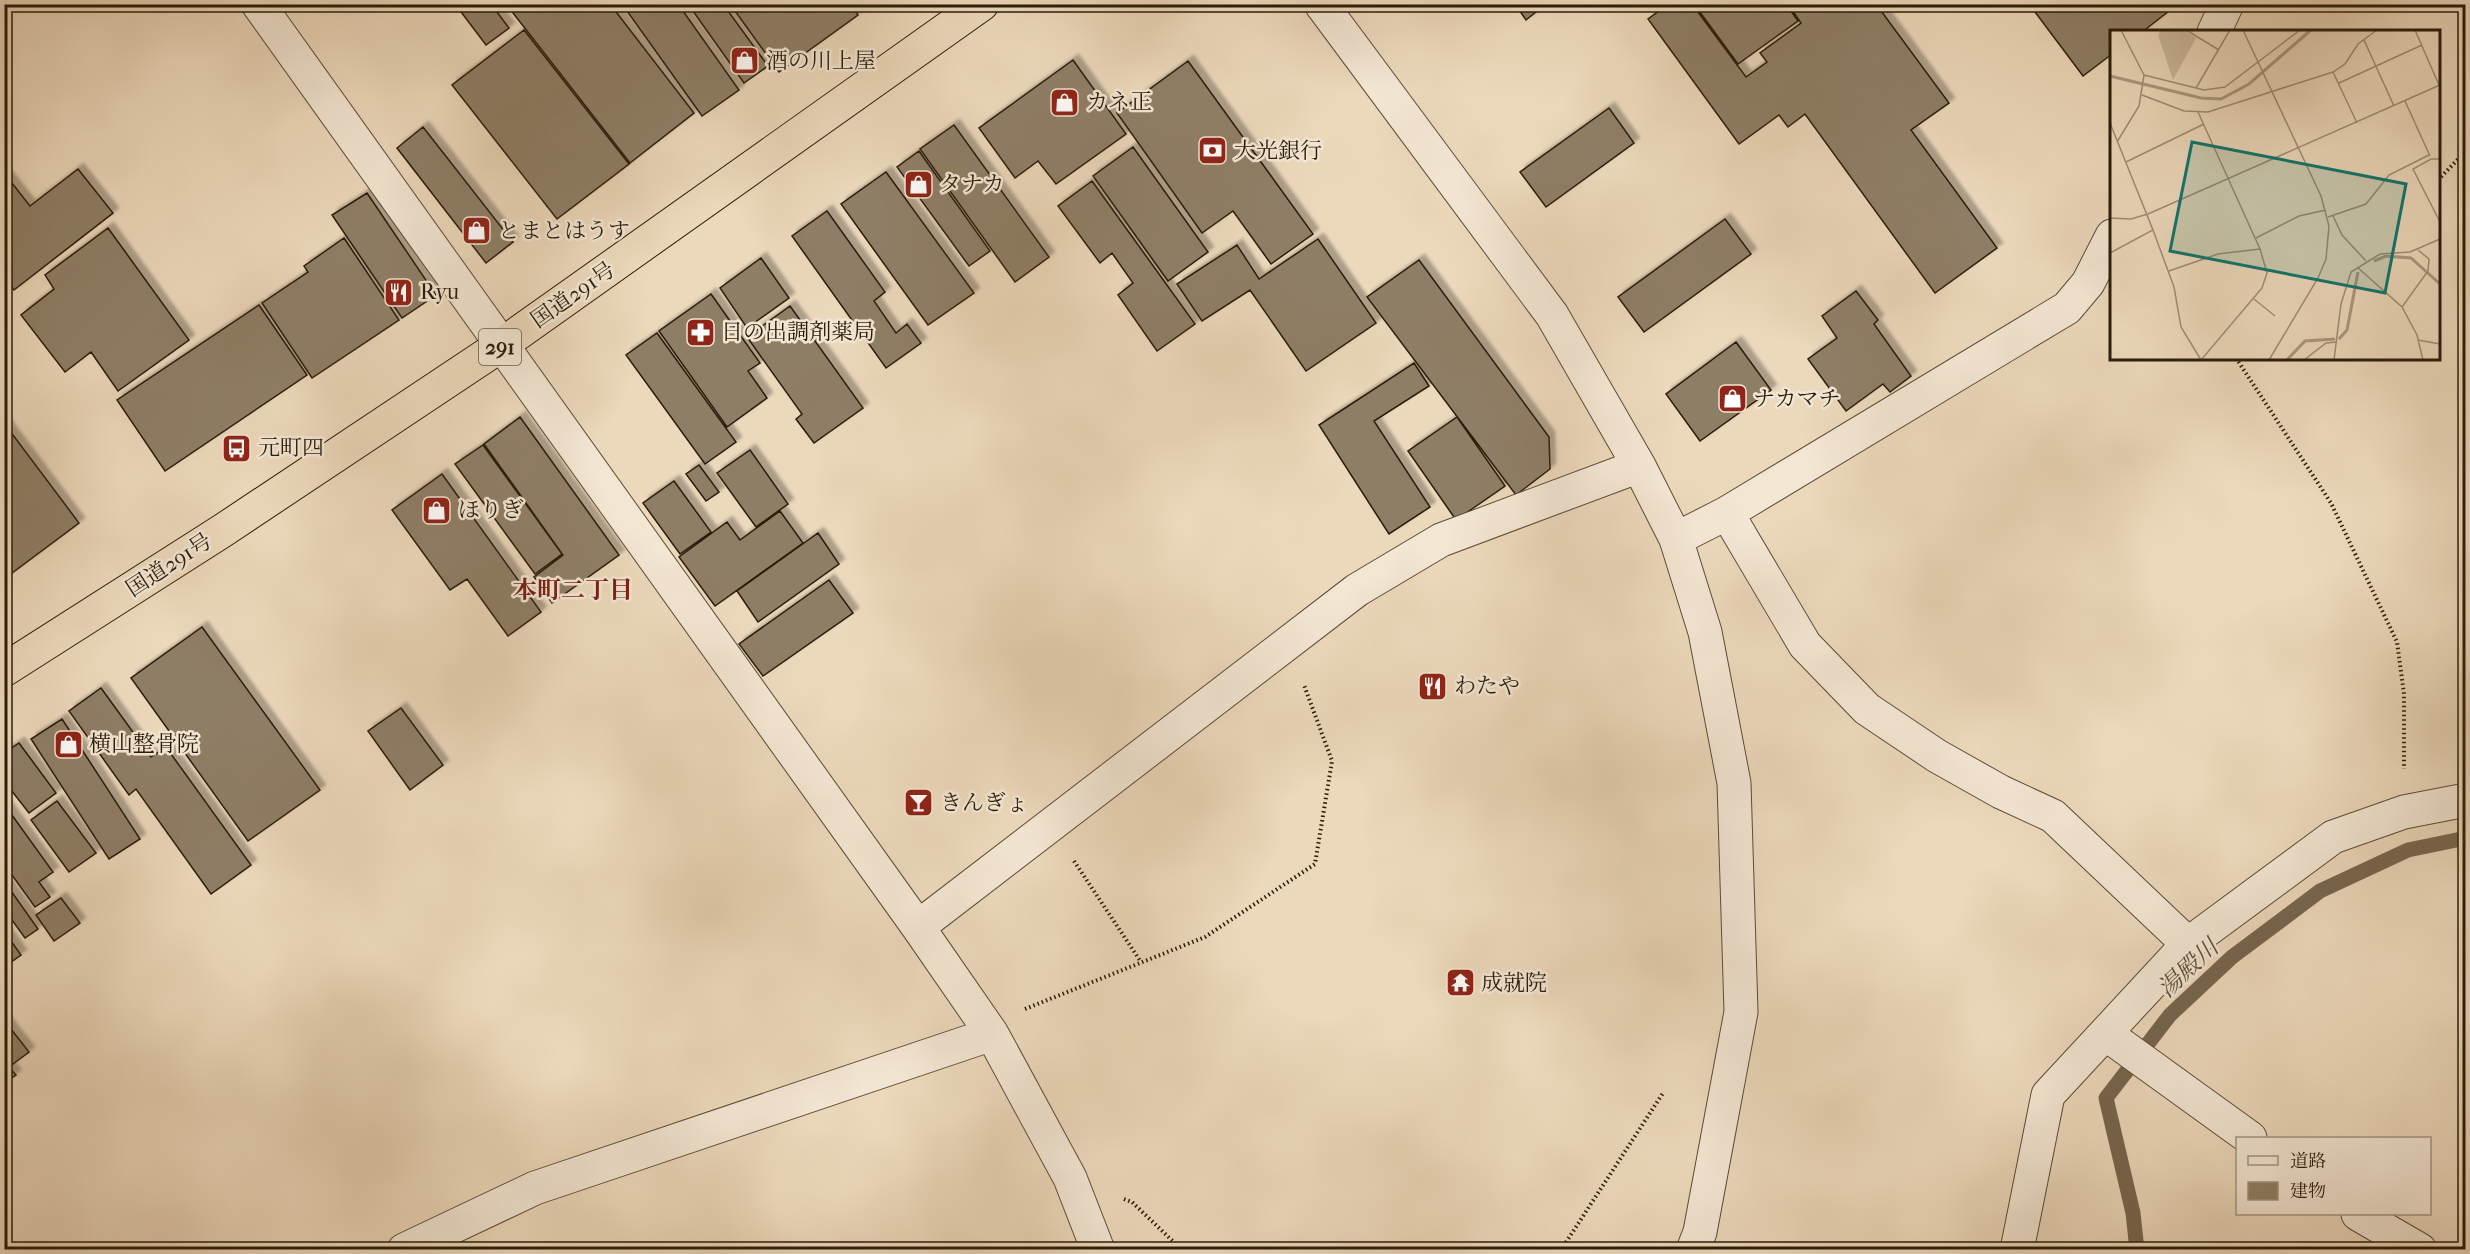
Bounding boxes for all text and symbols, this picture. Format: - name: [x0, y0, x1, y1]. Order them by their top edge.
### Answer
- inset map: [2110, 30, 2440, 360]
- shop icon: 酒の川上屋: [729, 45, 761, 77]
- place label: 酒の川上屋: [766, 48, 876, 74]
- shop icon: カネ正: [1049, 86, 1081, 118]
- place label: カネ正: [1086, 89, 1152, 115]
- bank icon: 大光銀行: [1197, 135, 1229, 167]
- place label: 大光銀行: [1234, 138, 1322, 164]
- shop icon: タナカ: [902, 168, 934, 200]
- place label: タナカ: [939, 171, 1005, 197]
- shop icon: とまとはうす: [461, 215, 493, 247]
- place label: とまとはうす: [498, 218, 630, 244]
- street label: 国道291号: [526, 257, 620, 333]
- restaurant icon: Ryu: [383, 276, 415, 308]
- place label: Ryu: [420, 279, 460, 305]
- pharmacy icon: 日の出調剤薬局: [684, 316, 716, 348]
- place label: 日の出調剤薬局: [721, 319, 875, 345]
- road number: 291: [479, 329, 521, 365]
- shop icon: ナカマチ: [1716, 383, 1748, 415]
- place label: ナカマチ: [1753, 386, 1841, 412]
- bus stop icon: 元町四: [221, 432, 253, 464]
- place label: 元町四: [258, 435, 324, 461]
- shop icon: ほりぎ: [421, 494, 453, 526]
- place label: ほりぎ: [458, 497, 524, 523]
- street label: 国道291号: [121, 528, 217, 602]
- district label: 本町二丁目: [513, 576, 633, 604]
- restaurant icon: わたや: [1417, 670, 1449, 702]
- place label: わたや: [1454, 673, 1520, 699]
- shop icon: 横山整骨院: [52, 728, 84, 760]
- place label: 横山整骨院: [89, 731, 199, 757]
- bar icon: きんぎょ: [903, 787, 935, 819]
- place label: きんぎょ: [940, 790, 1028, 816]
- water label: 湯殿川: [2152, 931, 2226, 1003]
- temple icon: 成就院: [1444, 967, 1476, 999]
- place label: 成就院: [1481, 970, 1547, 996]
- legend: [2236, 1137, 2431, 1215]
- text: 道路: [2290, 1151, 2326, 1172]
- text: 建物: [2290, 1181, 2326, 1202]

